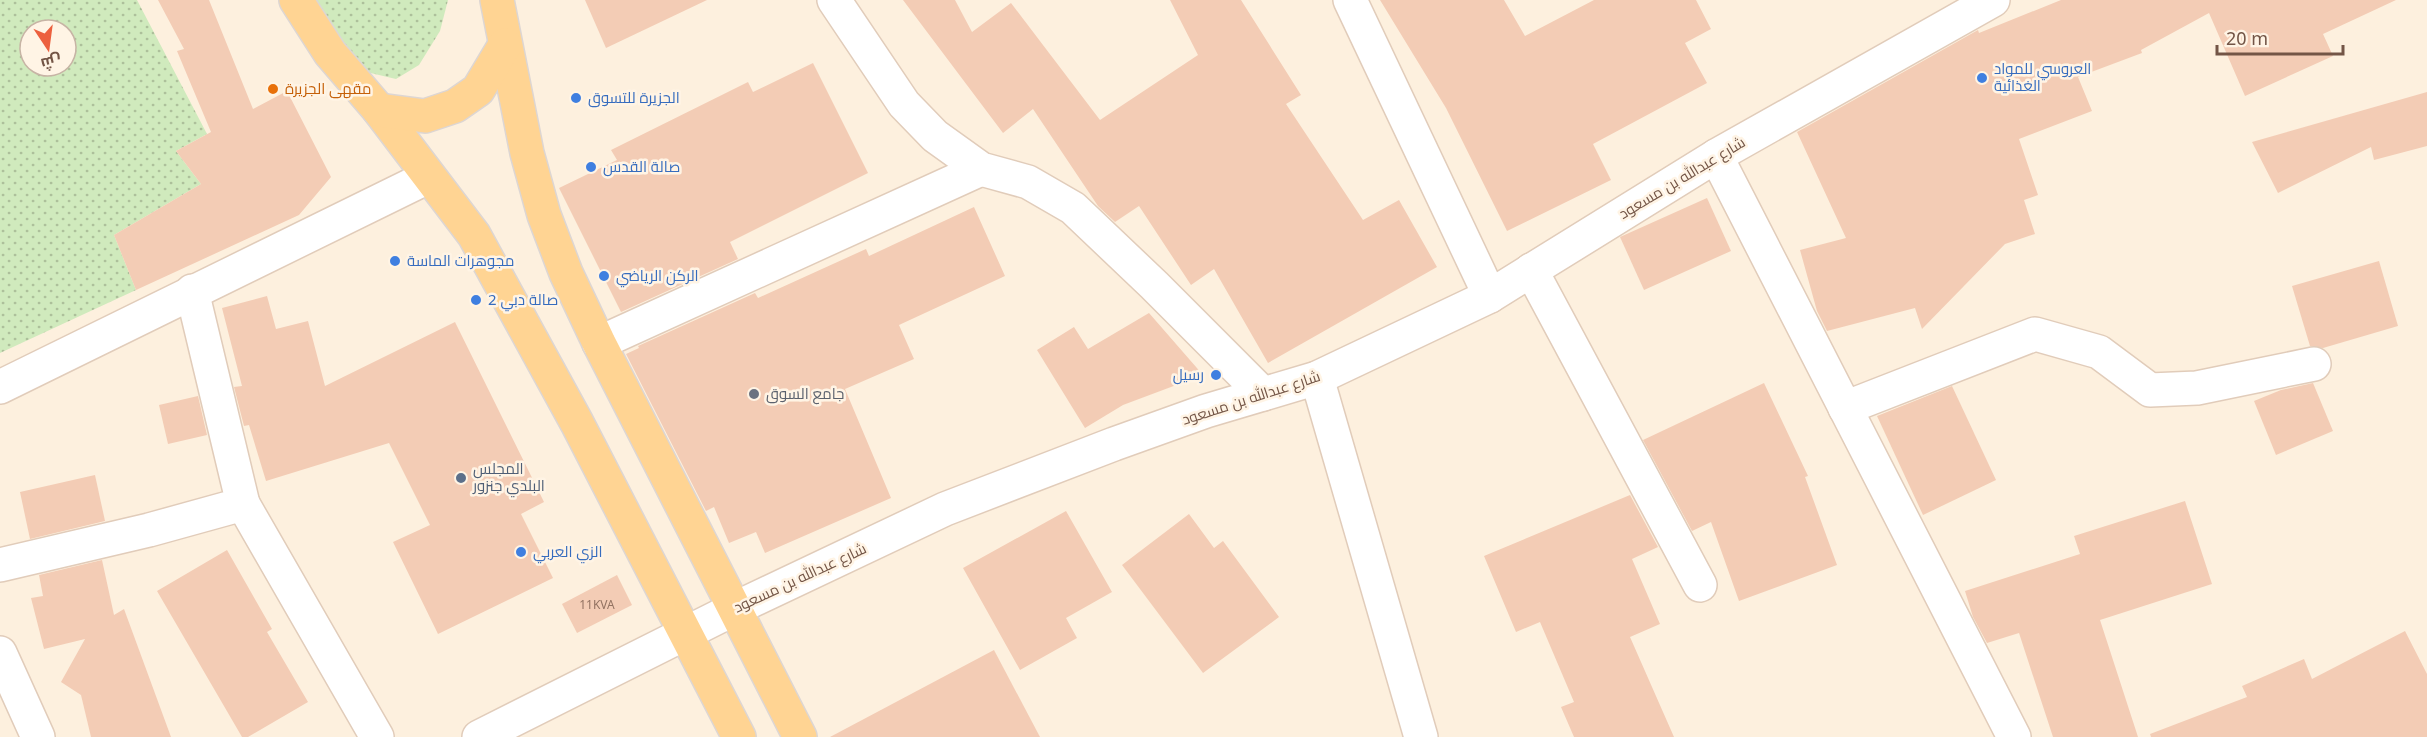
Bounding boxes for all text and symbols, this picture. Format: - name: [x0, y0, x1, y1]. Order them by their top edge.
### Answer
- north arrow: [18, 18, 78, 78]
- scale bar: [2217, 18, 2343, 56]
- text: 20 m: [2226, 26, 2268, 50]
- text: ش: [39, 50, 64, 76]
- place label: العروسي للمواد الغذائية: [1994, 58, 2091, 95]
- marker: العروسي للمواد الغذائية: [1975, 71, 1989, 85]
- place label: مقهى الجزيرة: [285, 78, 371, 99]
- marker: مقهى الجزيرة: [266, 82, 280, 96]
- place label: الجزيرة للتسوق: [588, 87, 680, 108]
- marker: الجزيرة للتسوق: [569, 91, 583, 105]
- street label: شارع عبدالله بن مسعود: [1614, 131, 1750, 225]
- place label: صالة القدس: [603, 156, 680, 177]
- marker: صالة القدس: [584, 160, 598, 174]
- place label: مجوهرات الماسة: [407, 250, 514, 270]
- marker: مجوهرات الماسة: [388, 254, 402, 268]
- place label: الركن الرياضي: [616, 265, 699, 288]
- marker: الركن الرياضي: [597, 269, 611, 283]
- place label: صالة دبي 2: [488, 289, 558, 312]
- marker: صالة دبي 2: [469, 293, 483, 307]
- place label: رسيل: [1173, 364, 1204, 385]
- street label: شارع عبدالله بن مسعود: [1179, 365, 1323, 431]
- marker: رسيل: [1209, 368, 1223, 382]
- place label: جامع السوق: [766, 383, 844, 405]
- marker: جامع السوق: [747, 387, 761, 401]
- place label: المجلس البلدي جنزور: [472, 458, 545, 498]
- marker: المجلس البلدي جنزور: [454, 471, 468, 485]
- street label: شارع عبدالله بن مسعود: [730, 538, 870, 618]
- place label: الزي العربي: [533, 541, 602, 564]
- marker: الزي العربي: [514, 545, 528, 559]
- house number: 11KVA: [579, 596, 615, 613]

